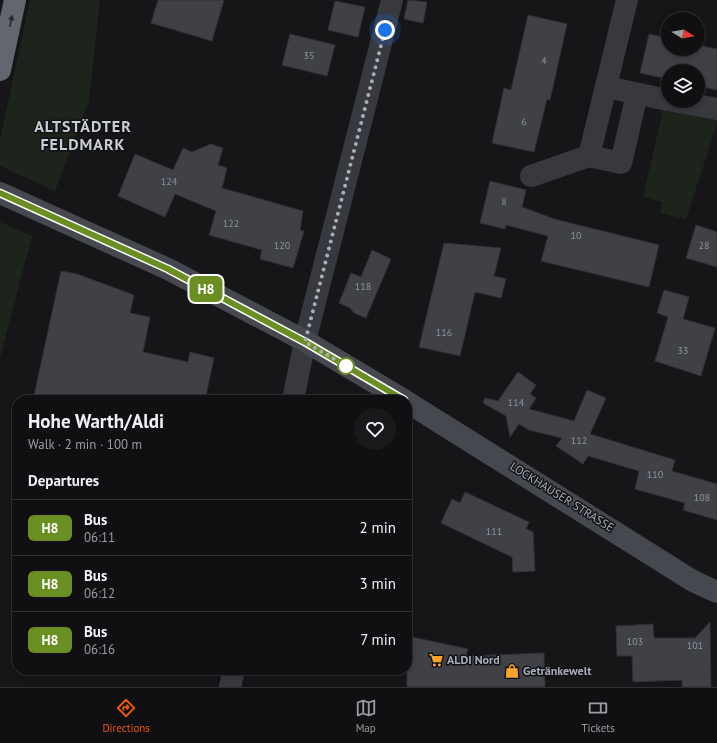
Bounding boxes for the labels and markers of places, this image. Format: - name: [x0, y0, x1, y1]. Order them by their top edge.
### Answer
- unlabelled marker: [337, 357, 355, 375]
- supermarket icon: ALDI Nord: [428, 652, 444, 668]
- place label: ALDI Nord: [447, 652, 500, 667]
- shop icon: Getränkewelt: [504, 663, 520, 679]
- place label: Getränkewelt: [523, 663, 592, 678]

